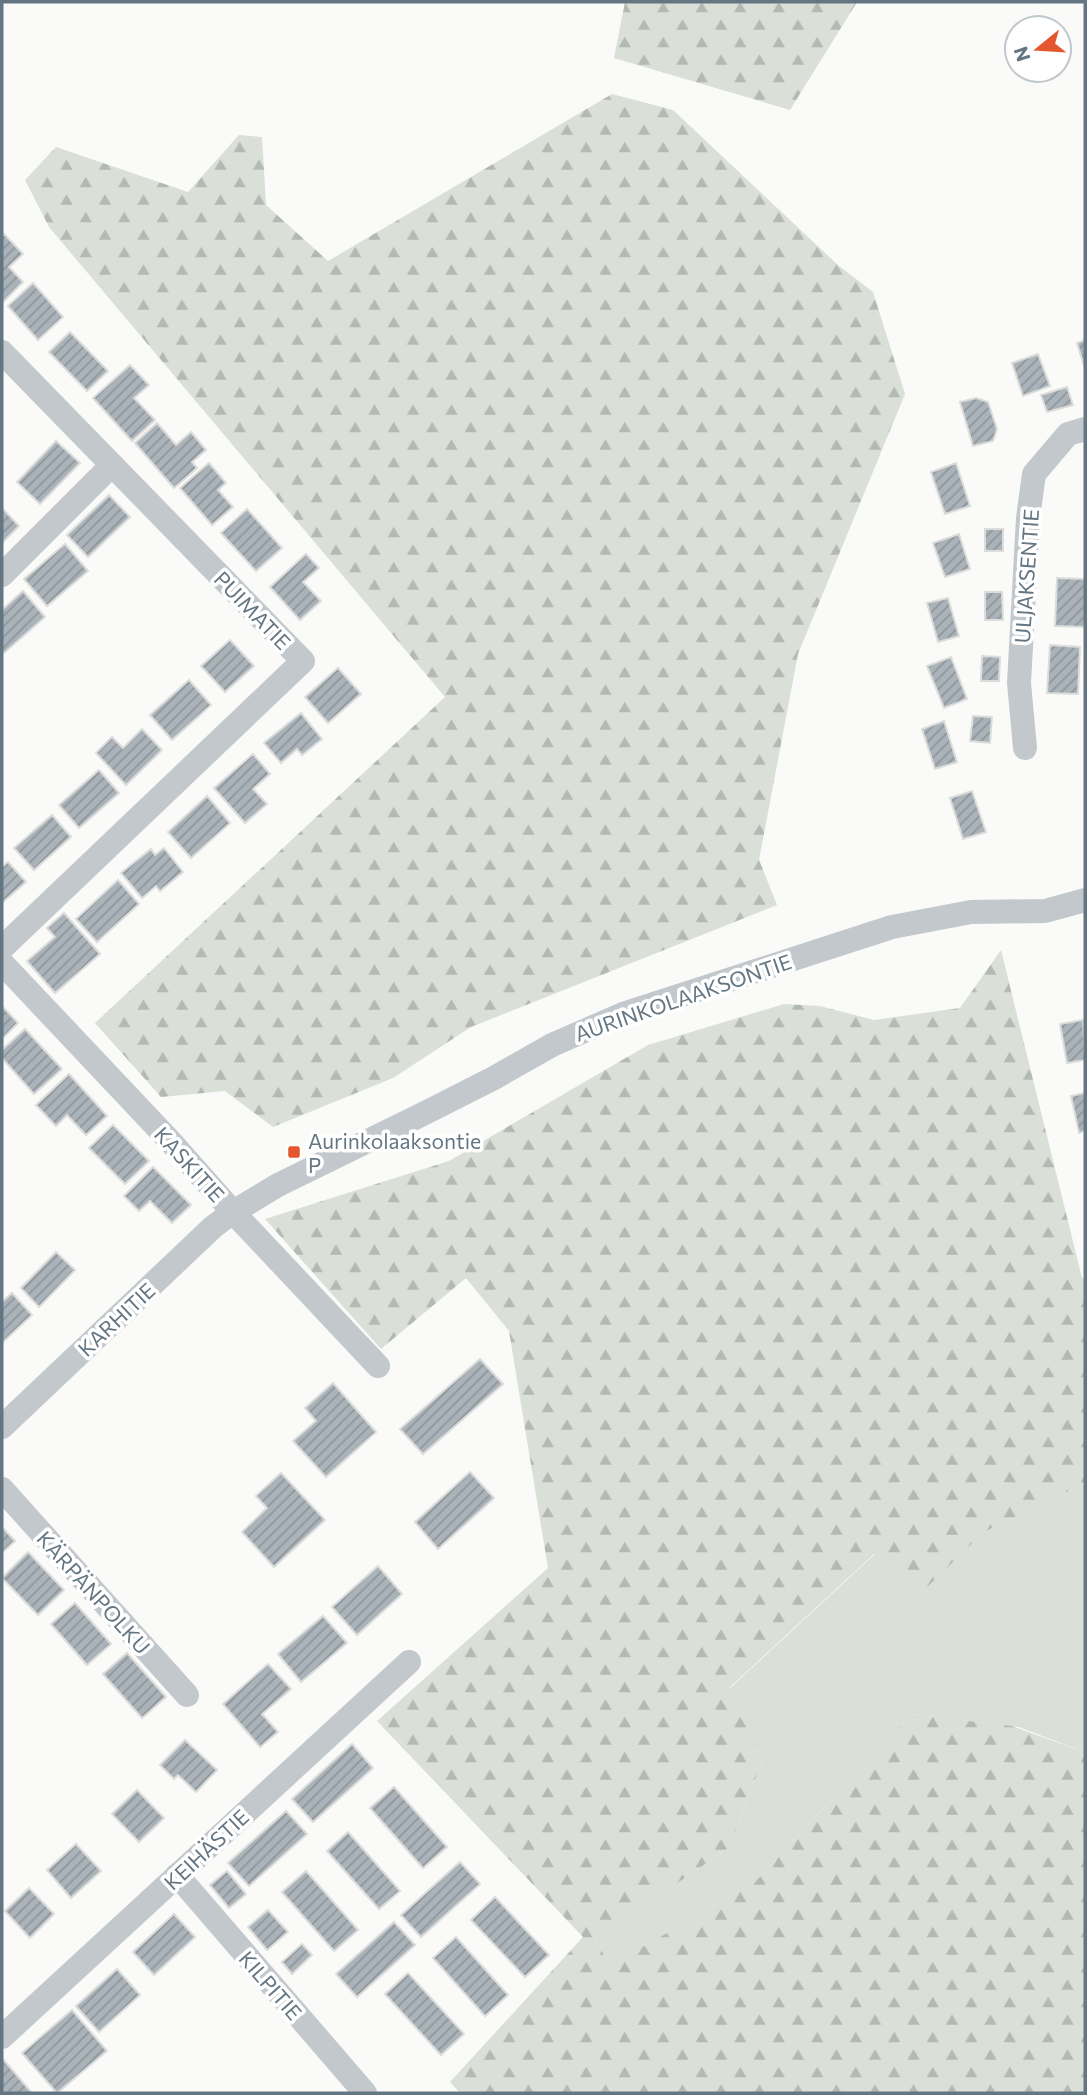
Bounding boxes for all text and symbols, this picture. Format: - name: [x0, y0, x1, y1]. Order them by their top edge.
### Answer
- north arrow: [1003, 14, 1073, 84]
- text: N: [1008, 44, 1034, 65]
- street label: ULJAKSENTIE: [1009, 508, 1043, 644]
- street label: PUIMATIE: [210, 566, 296, 654]
- street label: AURINKOLAAKSONTIE: [571, 948, 795, 1046]
- street label: KASKITIE: [150, 1121, 230, 1207]
- place label: Aurinkolaaksontie P: [308, 1128, 481, 1177]
- marker: Aurinkolaaksontie P: [286, 1144, 302, 1160]
- street label: KARHITIE: [72, 1277, 160, 1361]
- street label: KÄRPÄNPOLKU: [32, 1525, 156, 1659]
- street label: KEIHÄSTIE: [159, 1804, 253, 1894]
- street label: KILPITIE: [234, 1946, 308, 2024]

